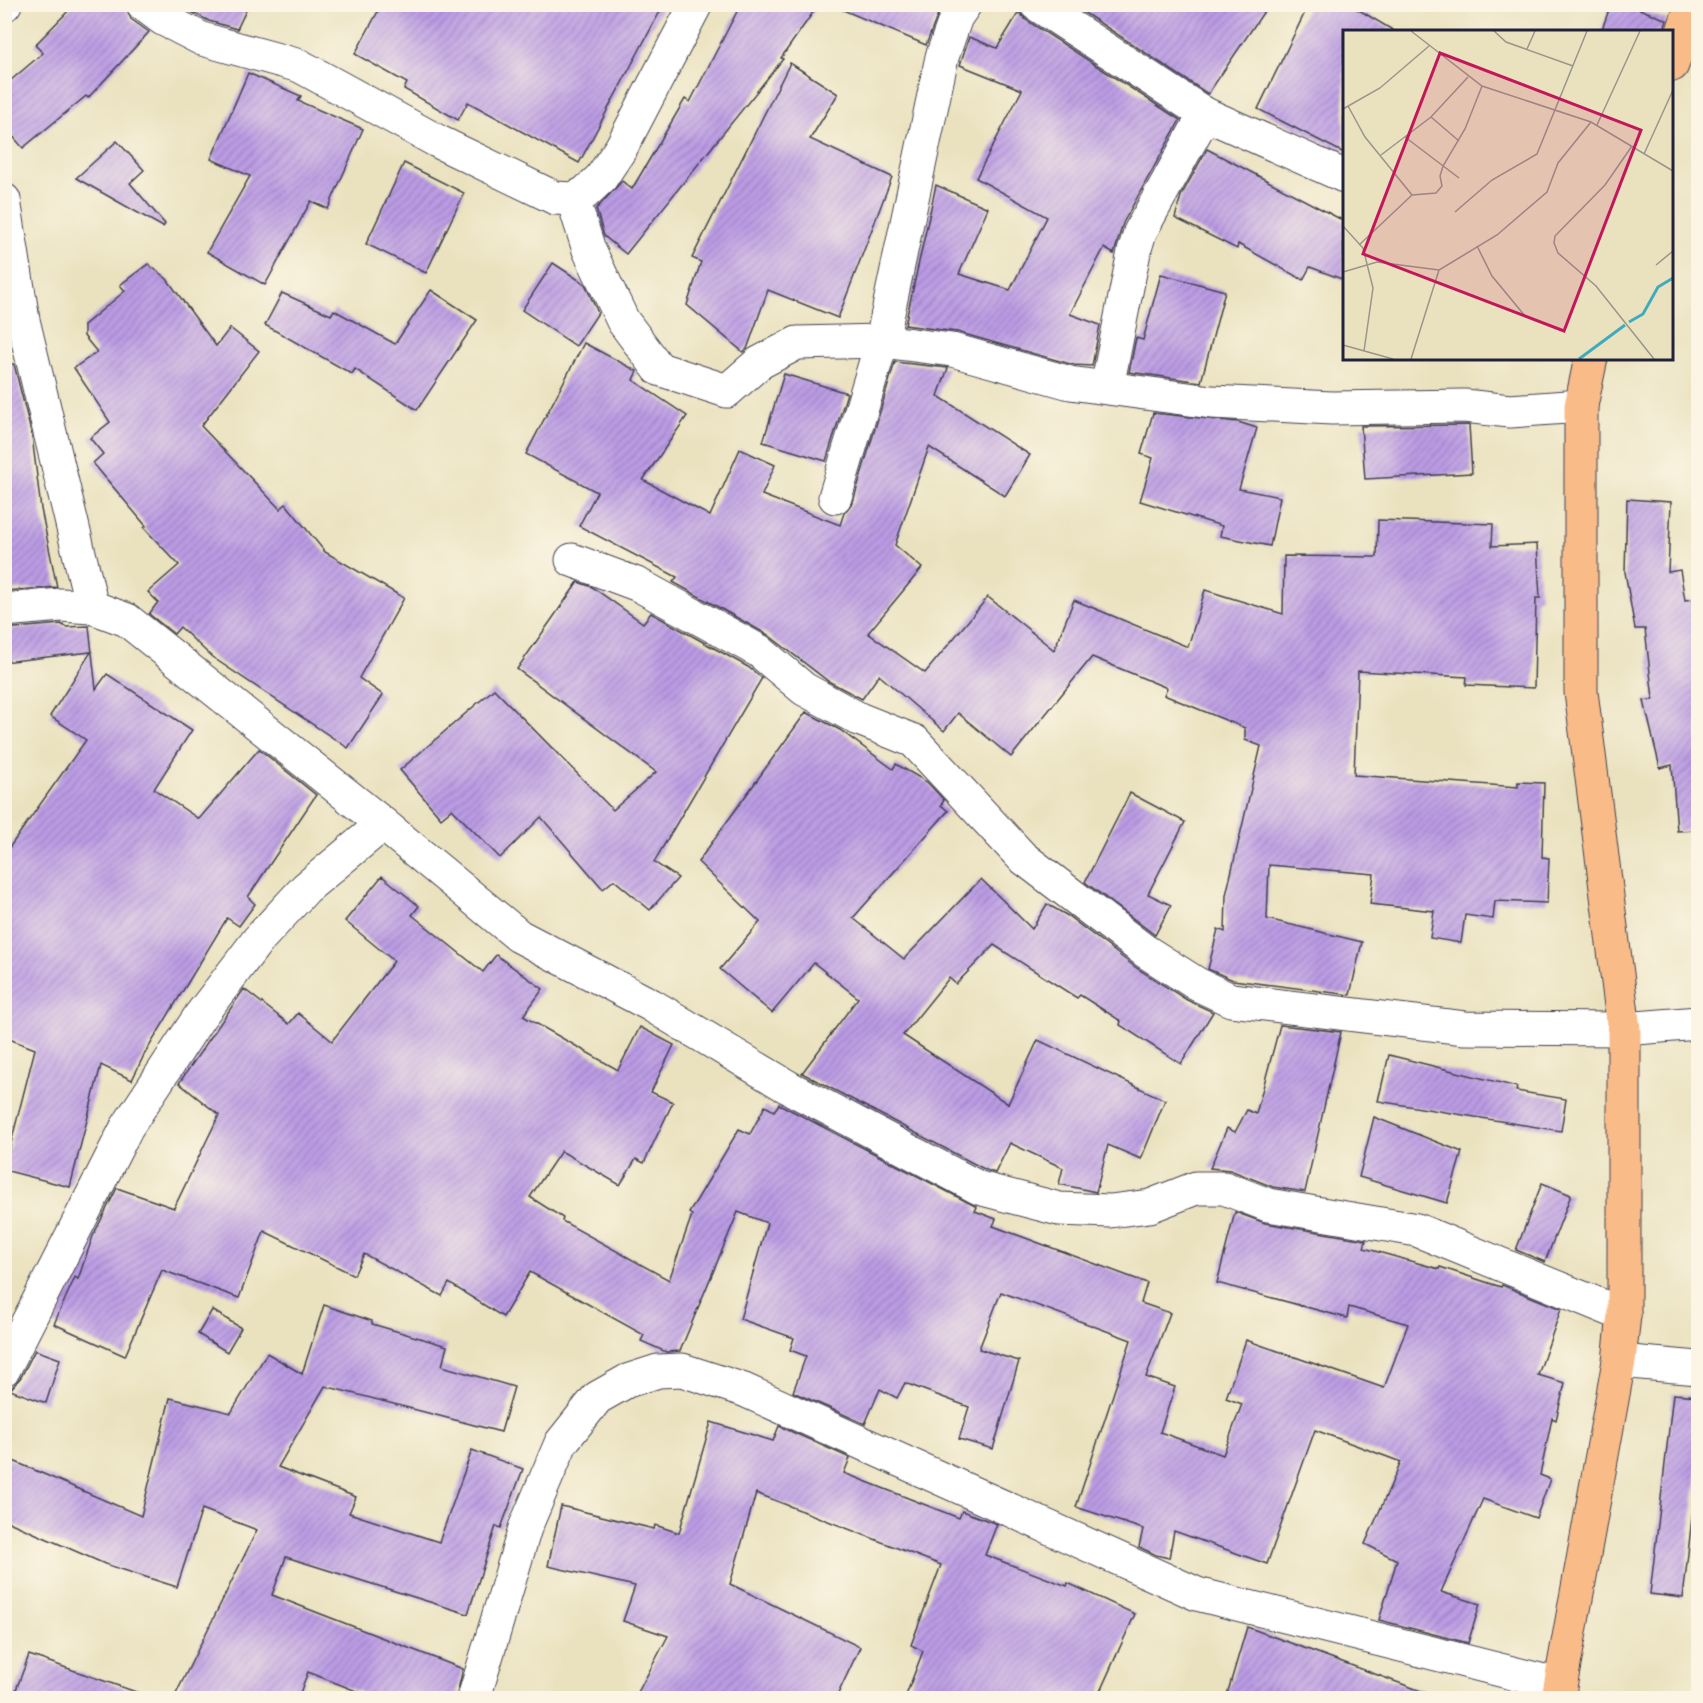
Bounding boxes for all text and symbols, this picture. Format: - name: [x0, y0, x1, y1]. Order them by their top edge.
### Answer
- inset map: [1343, 30, 1673, 360]

